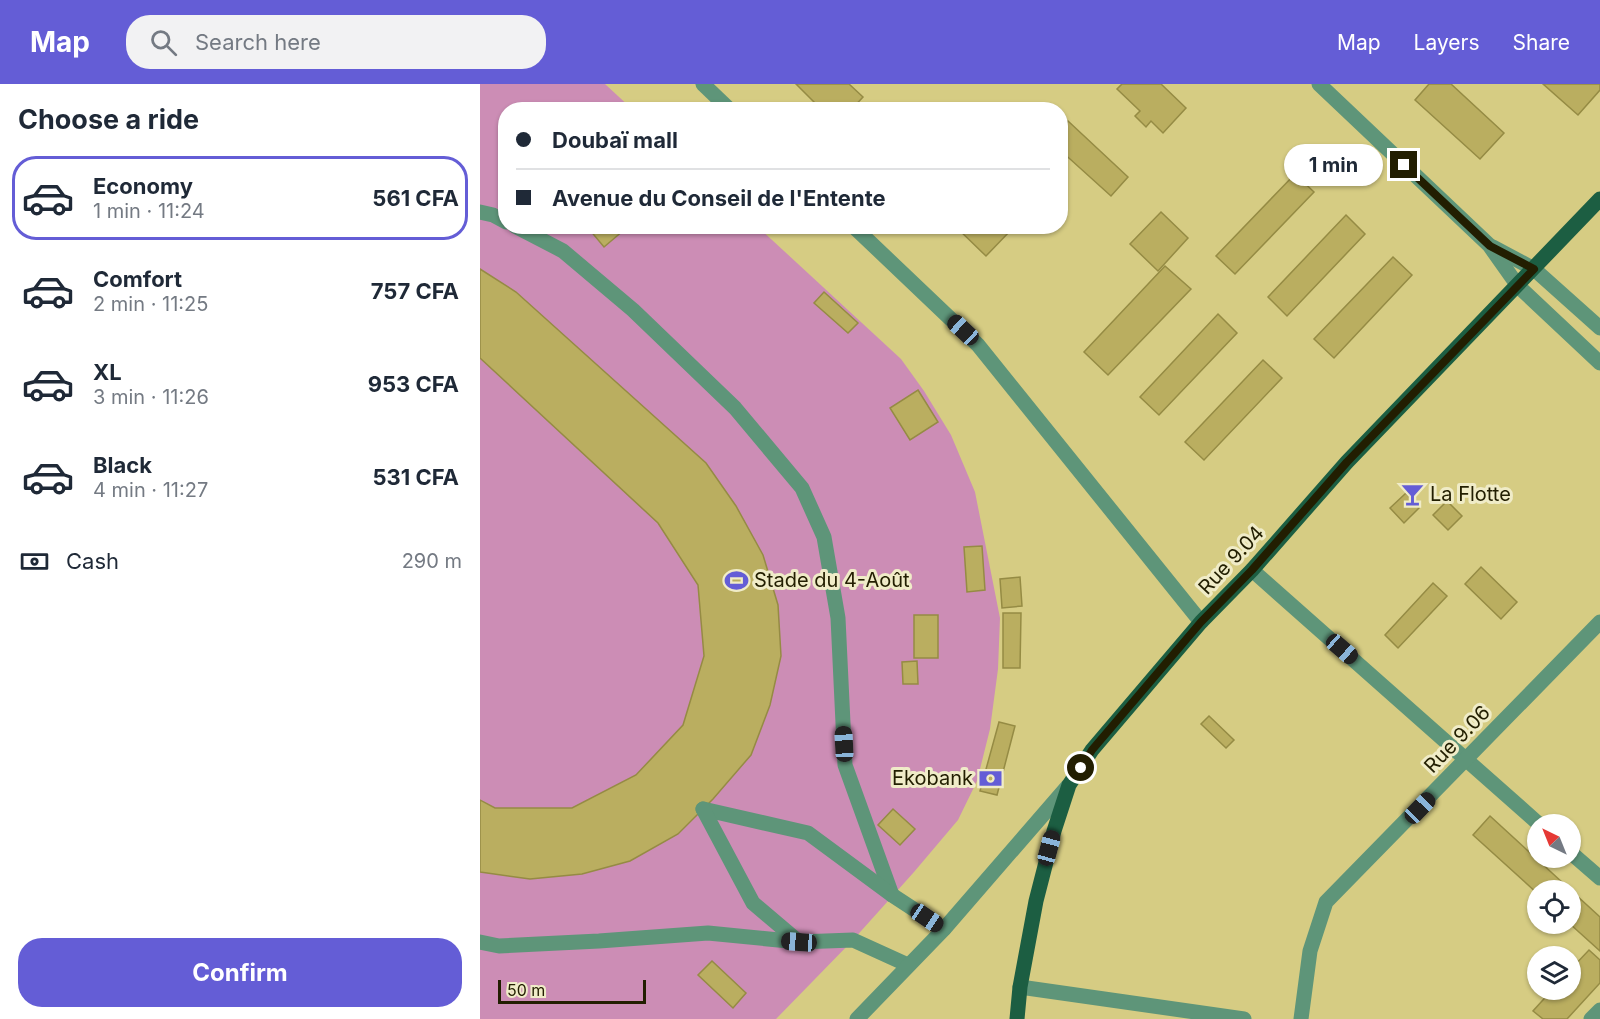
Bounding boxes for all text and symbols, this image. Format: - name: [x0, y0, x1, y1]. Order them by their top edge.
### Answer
- search box: [126, 15, 546, 69]
- text: Map: [30, 25, 90, 59]
- icon: search: [147, 26, 180, 59]
- text: Search here: [195, 29, 321, 55]
- text: Map: [1337, 30, 1381, 55]
- text: Layers: [1414, 30, 1480, 55]
- text: Share: [1513, 30, 1570, 55]
- text: Choose a ride: [18, 103, 199, 136]
- text: Doubaï mall: [552, 127, 678, 153]
- callout: 1 min: [1284, 144, 1383, 186]
- route end: [1390, 151, 1417, 178]
- text: 1 min: [1309, 153, 1358, 177]
- icon: car: [21, 171, 75, 225]
- text: Economy: [93, 173, 193, 199]
- text: 561 CFA: [372, 185, 459, 211]
- text: Avenue du Conseil de l'Entente: [552, 185, 886, 211]
- text: 1 min · 11:24: [93, 199, 205, 223]
- icon: car: [21, 264, 75, 318]
- text: Comfort: [93, 266, 182, 292]
- text: 757 CFA: [371, 278, 459, 304]
- text: 2 min · 11:25: [93, 292, 208, 316]
- car: [944, 311, 982, 349]
- icon: car: [21, 357, 75, 411]
- text: XL: [93, 359, 122, 385]
- text: 953 CFA: [368, 371, 459, 397]
- text: 3 min · 11:26: [93, 385, 209, 409]
- icon: car: [21, 450, 75, 504]
- text: Black: [93, 452, 152, 478]
- text: 531 CFA: [372, 464, 459, 490]
- text: 4 min · 11:27: [93, 478, 208, 502]
- bar icon: La Flotte: [1399, 481, 1425, 507]
- place label: La Flotte: [1430, 482, 1511, 506]
- street label: Rue 9.04: [1193, 521, 1269, 599]
- icon: cash: [18, 545, 51, 578]
- text: Cash: [66, 548, 119, 574]
- text: 290 m: [402, 549, 462, 573]
- sports icon: Stade du 4-Août: [723, 567, 749, 593]
- place label: Stade du 4-Août: [754, 568, 910, 592]
- car: [1323, 630, 1361, 668]
- street label: Rue 9.06: [1419, 700, 1495, 778]
- car: [834, 726, 854, 762]
- route start: [1067, 754, 1094, 781]
- bank icon: Ekobank: [978, 765, 1004, 791]
- place label: Ekobank: [892, 766, 973, 790]
- car: [1401, 789, 1439, 827]
- north arrow: [1527, 814, 1581, 868]
- map controls: [1527, 814, 1581, 1000]
- car: [1036, 828, 1062, 868]
- button: locate: [1527, 880, 1581, 934]
- car: [907, 900, 947, 936]
- car: [780, 932, 818, 952]
- button: Confirm: [18, 938, 462, 1007]
- button: layers: [1527, 946, 1581, 1000]
- scale bar: [498, 977, 646, 1004]
- text: 50 m: [507, 980, 545, 1000]

